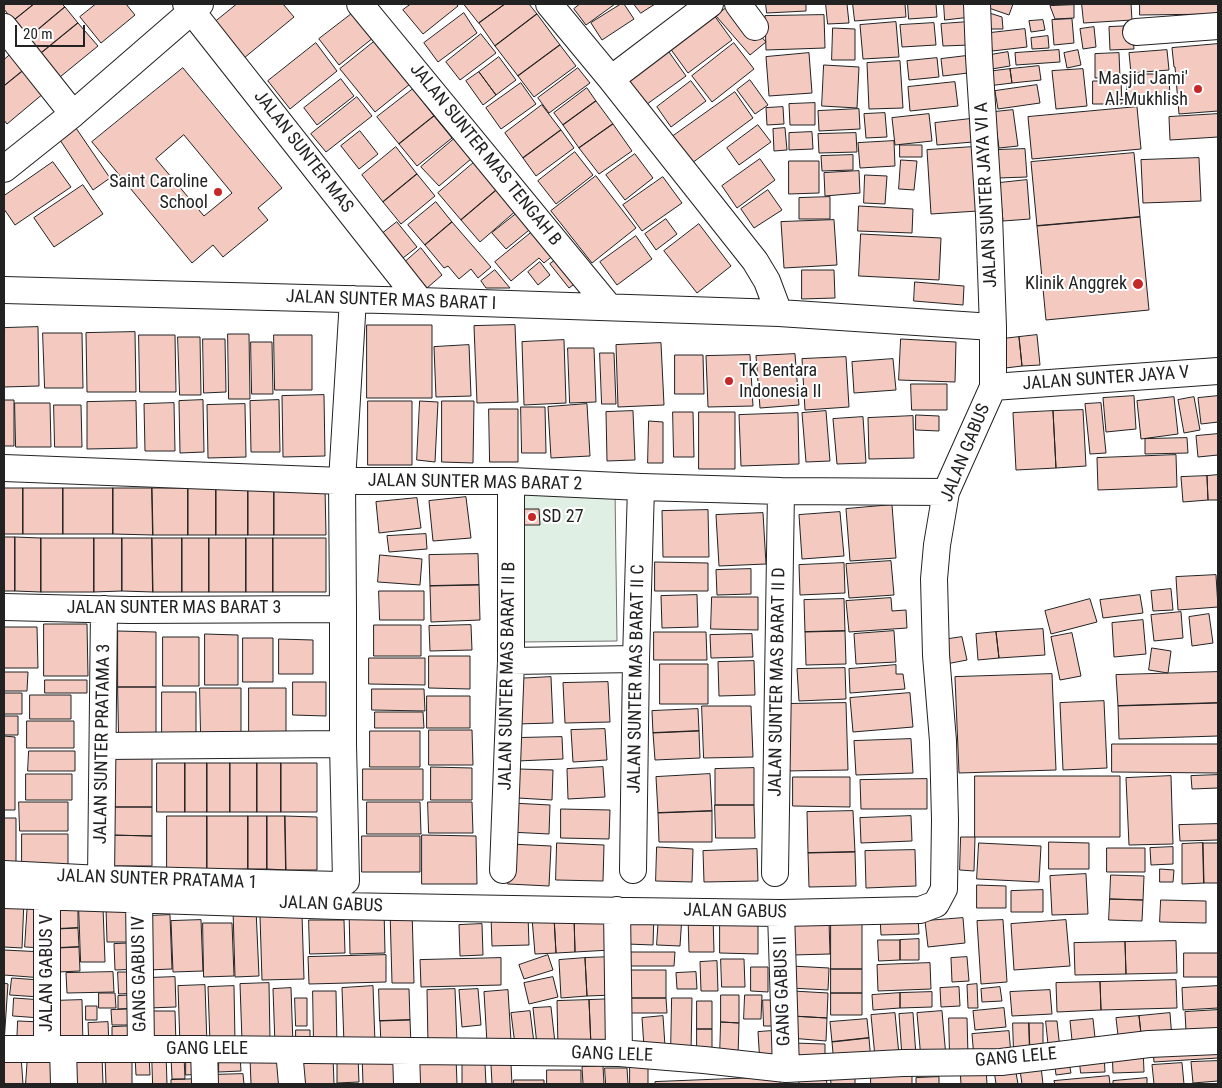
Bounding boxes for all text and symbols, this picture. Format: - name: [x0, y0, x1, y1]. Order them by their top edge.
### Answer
- scale bar: [18, 15, 88, 47]
- text: 20 m: [23, 25, 53, 43]
- street label: JALAN SUNTER MAS TENGAH B: [405, 59, 565, 251]
- place label: Masjid Jami' Al-Mukhlish: [1098, 68, 1188, 110]
- marker: Masjid Jami' Al-Mukhlish: [1192, 83, 1204, 95]
- street label: JALAN SUNTER MAS: [249, 87, 357, 217]
- street label: JALAN SUNTER JAYA VI A: [971, 102, 1003, 288]
- place label: Saint Caroline School: [109, 171, 208, 213]
- marker: Saint Caroline School: [212, 186, 224, 198]
- place label: Klinik Anggrek: [1025, 273, 1127, 295]
- marker: Klinik Anggrek: [1131, 277, 1145, 291]
- street label: JALAN SUNTER MAS BARAT I: [286, 287, 496, 315]
- place label: TK Bentara Indonesia II: [739, 360, 821, 402]
- street label: JALAN SUNTER JAYA V: [1022, 362, 1190, 396]
- marker: TK Bentara Indonesia II: [723, 375, 735, 387]
- street label: JALAN GABUS: [937, 401, 995, 505]
- street label: JALAN SUNTER MAS BARAT 2: [368, 470, 582, 496]
- place label: SD 27: [542, 506, 584, 528]
- marker: SD 27: [526, 511, 538, 523]
- street label: JALAN SUNTER MAS BARAT II B: [495, 561, 521, 791]
- street label: JALAN SUNTER MAS BARAT II C: [624, 564, 650, 794]
- street label: JALAN SUNTER MAS BARAT II D: [765, 567, 791, 797]
- street label: JALAN SUNTER MAS BARAT 3: [67, 597, 281, 619]
- street label: JALAN SUNTER PRATAMA 3: [90, 644, 116, 844]
- street label: JALAN SUNTER PRATAMA 1: [56, 866, 258, 894]
- street label: JALAN GABUS: [279, 892, 383, 918]
- street label: JALAN GABUS: [683, 900, 787, 924]
- street label: JALAN GABUS V: [36, 914, 58, 1032]
- street label: GANG GABUS IV: [128, 916, 152, 1032]
- street label: GANG GABUS II: [770, 935, 796, 1047]
- street label: GANG LELE: [166, 1038, 248, 1060]
- street label: GANG LELE: [571, 1043, 653, 1067]
- street label: GANG LELE: [974, 1044, 1058, 1072]

